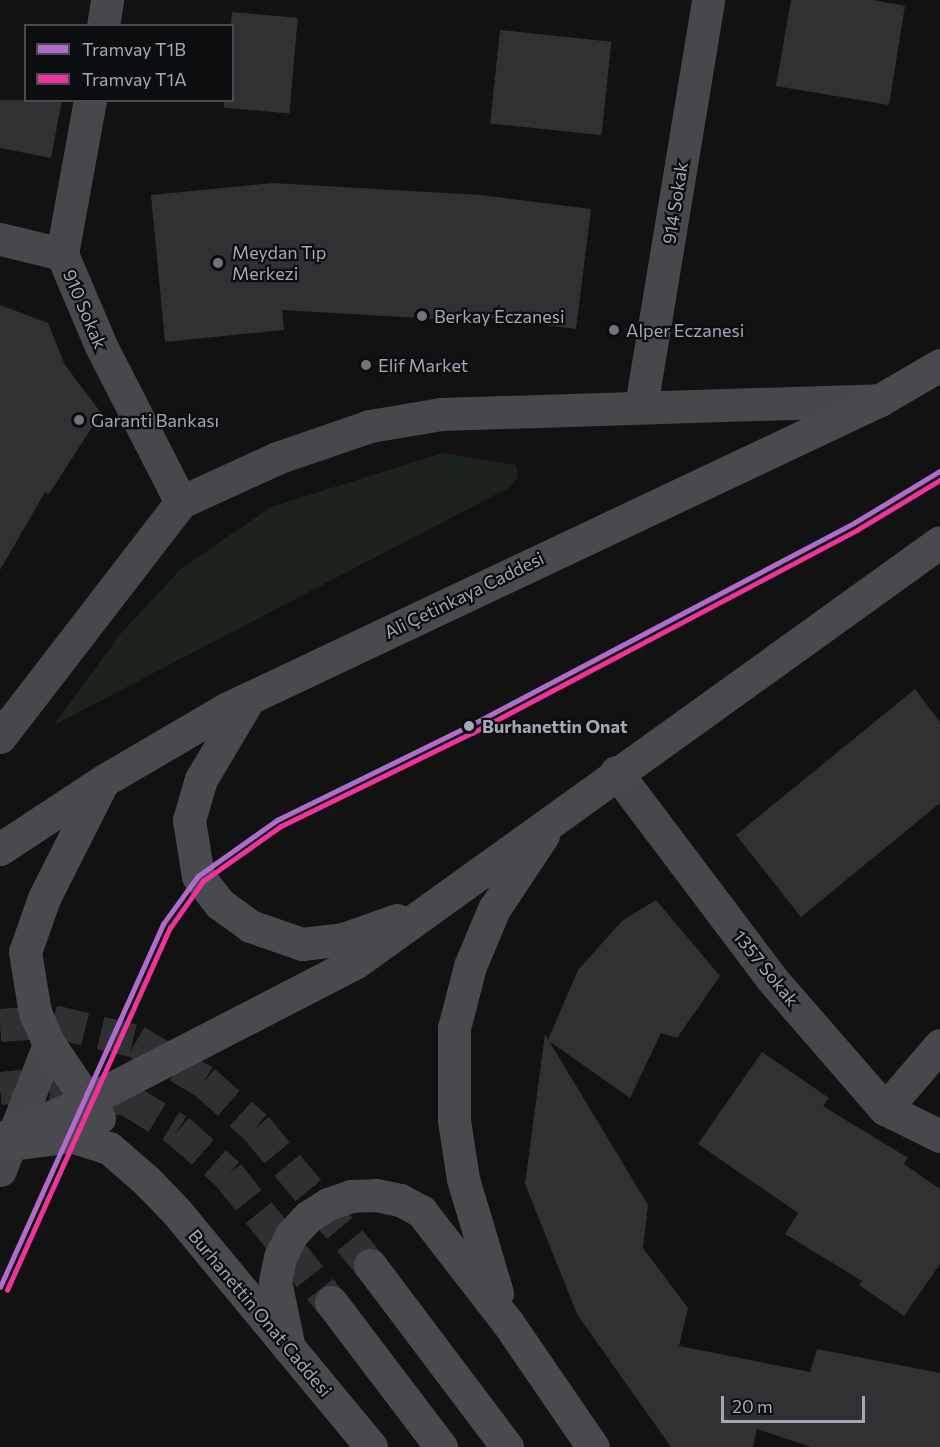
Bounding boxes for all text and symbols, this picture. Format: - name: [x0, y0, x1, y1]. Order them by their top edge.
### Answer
- legend: [24, 24, 234, 102]
- text: Tramvay T1B: [82, 38, 186, 60]
- text: Tramvay T1A: [82, 68, 187, 90]
- street label: 914 Sokak: [658, 160, 692, 246]
- place label: Meydan Tıp Merkezi: [232, 242, 326, 284]
- marker: Meydan Tıp Merkezi: [209, 254, 227, 272]
- street label: 910 Sokak: [59, 266, 111, 352]
- place label: Berkay Eczanesi: [434, 305, 565, 327]
- marker: Berkay Eczanesi: [415, 309, 429, 323]
- place label: Alper Eczanesi: [626, 319, 744, 341]
- marker: Alper Eczanesi: [607, 323, 621, 337]
- place label: Elif Market: [378, 354, 468, 376]
- marker: Elif Market: [359, 358, 373, 372]
- place label: Garanti Bankası: [91, 409, 219, 431]
- marker: Garanti Bankası: [72, 413, 86, 427]
- street label: Ali Çetinkaya Caddesi: [381, 547, 547, 643]
- place label: Burhanettin Onat: [482, 715, 628, 737]
- marker: Burhanettin Onat: [460, 717, 478, 735]
- street label: 1357 Sokak: [729, 926, 803, 1010]
- street label: Burhanettin Onat Caddesi: [184, 1225, 336, 1401]
- scale bar: [724, 1384, 868, 1422]
- text: 20 m: [732, 1395, 773, 1417]

